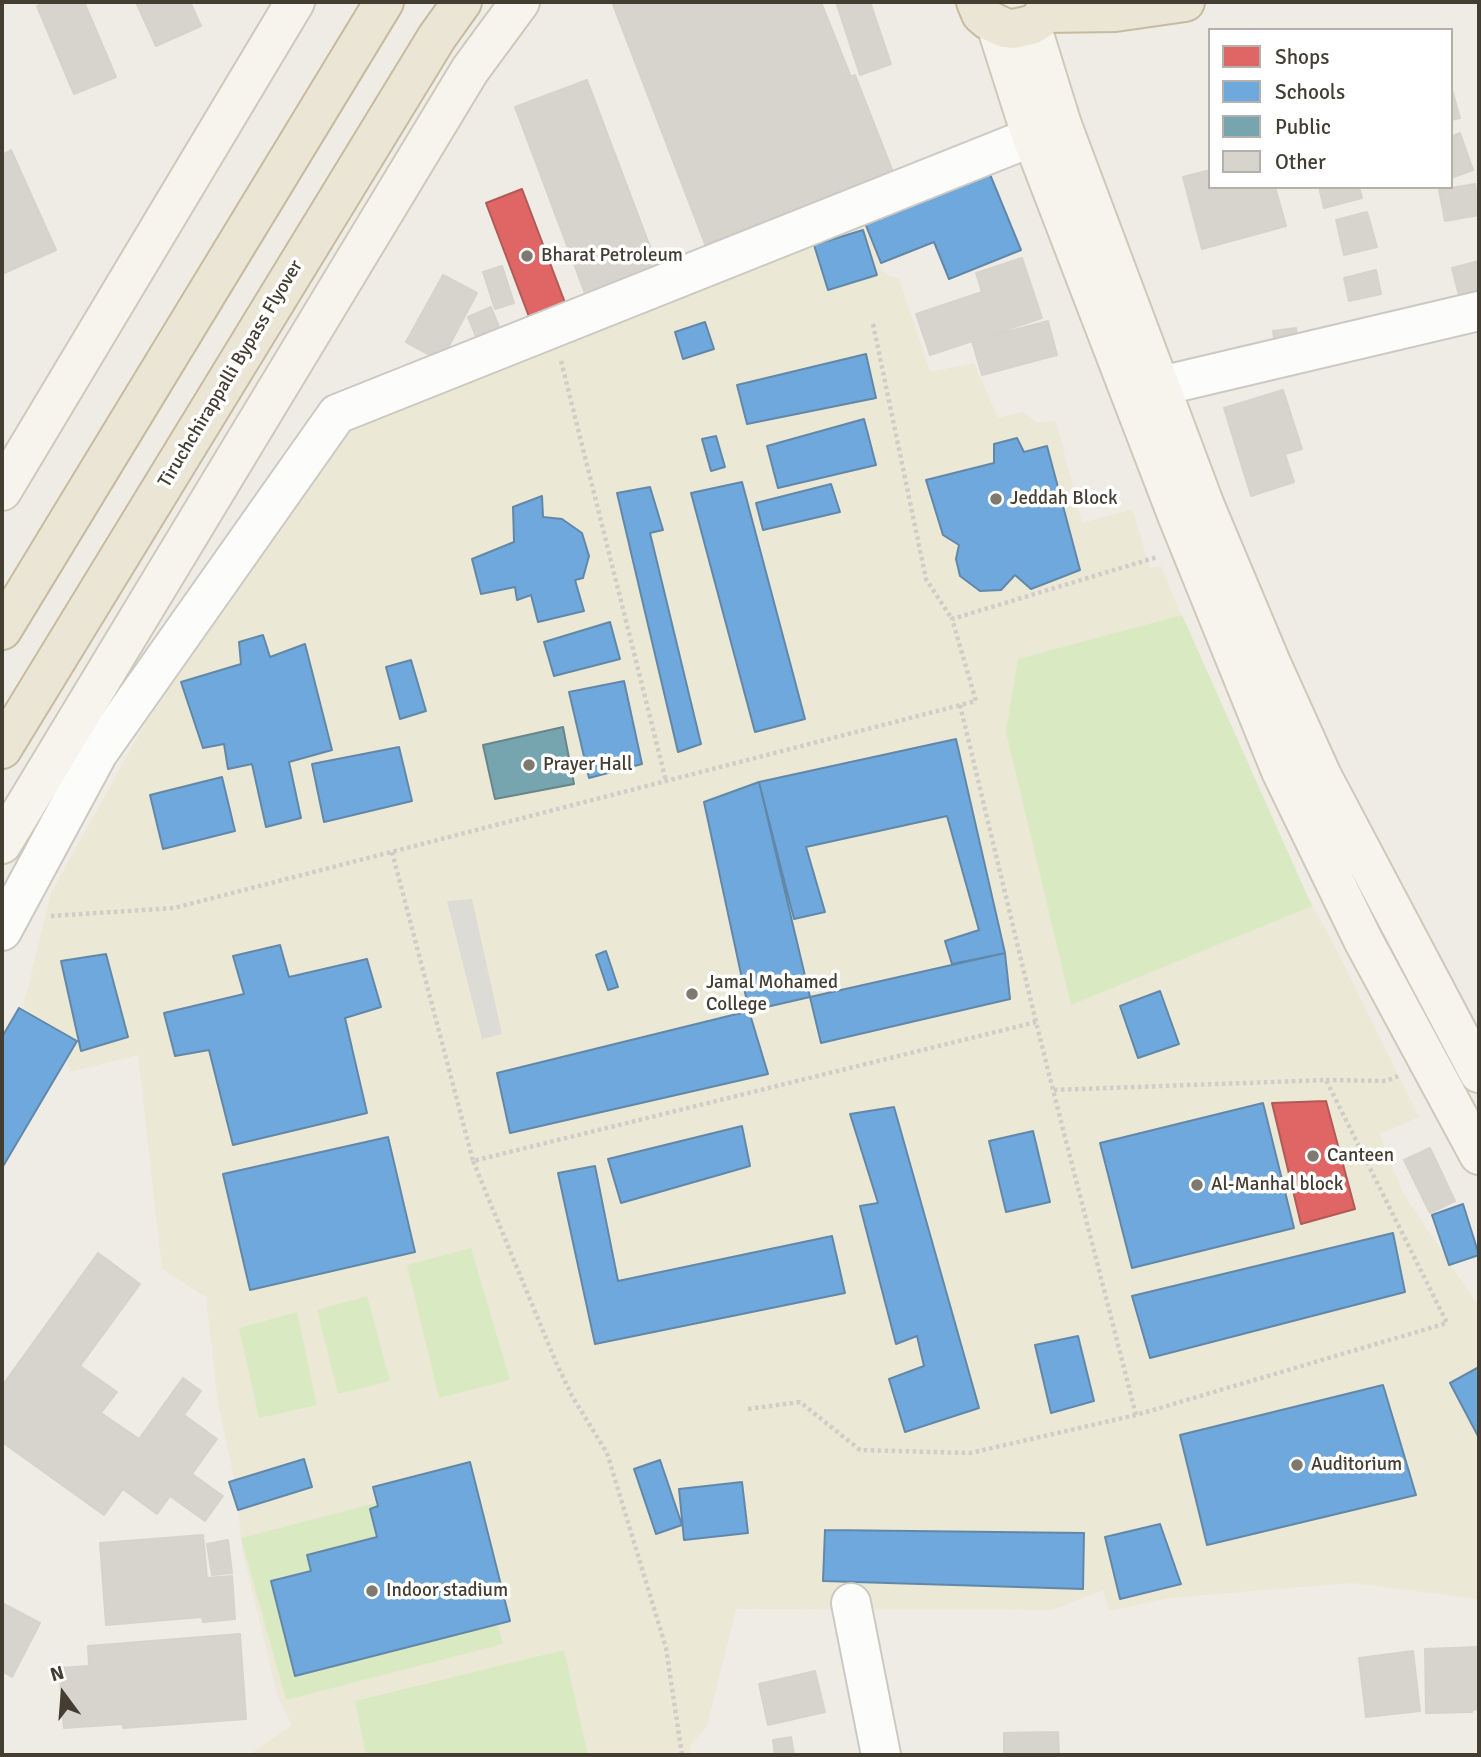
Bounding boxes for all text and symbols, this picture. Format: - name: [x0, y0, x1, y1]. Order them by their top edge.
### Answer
- legend: [1208, 28, 1453, 189]
- text: Shops: [1275, 44, 1329, 70]
- text: Schools: [1275, 79, 1345, 105]
- text: Public: [1275, 114, 1331, 140]
- text: Other: [1275, 149, 1326, 175]
- place label: Bharat Petroleum: [541, 245, 683, 267]
- marker: Bharat Petroleum: [519, 248, 535, 264]
- street label: Tiruchchirappalli Bypass Flyover: [154, 256, 308, 492]
- place label: Jeddah Block: [1010, 488, 1118, 510]
- marker: Jeddah Block: [988, 491, 1004, 507]
- place label: Prayer Hall: [543, 754, 632, 776]
- marker: Prayer Hall: [521, 757, 537, 773]
- place label: Jamal Mohamed College: [706, 972, 838, 1016]
- marker: Jamal Mohamed College: [684, 986, 700, 1002]
- place label: Canteen: [1327, 1145, 1394, 1167]
- marker: Canteen: [1305, 1148, 1321, 1164]
- place label: Al-Manhal block: [1211, 1174, 1343, 1196]
- marker: Al-Manhal block: [1189, 1177, 1205, 1193]
- place label: Auditorium: [1311, 1454, 1402, 1476]
- marker: Auditorium: [1289, 1457, 1305, 1473]
- place label: Indoor stadium: [386, 1580, 508, 1602]
- marker: Indoor stadium: [364, 1583, 380, 1599]
- north arrow: [28, 1659, 98, 1729]
- text: N: [48, 1660, 67, 1687]

